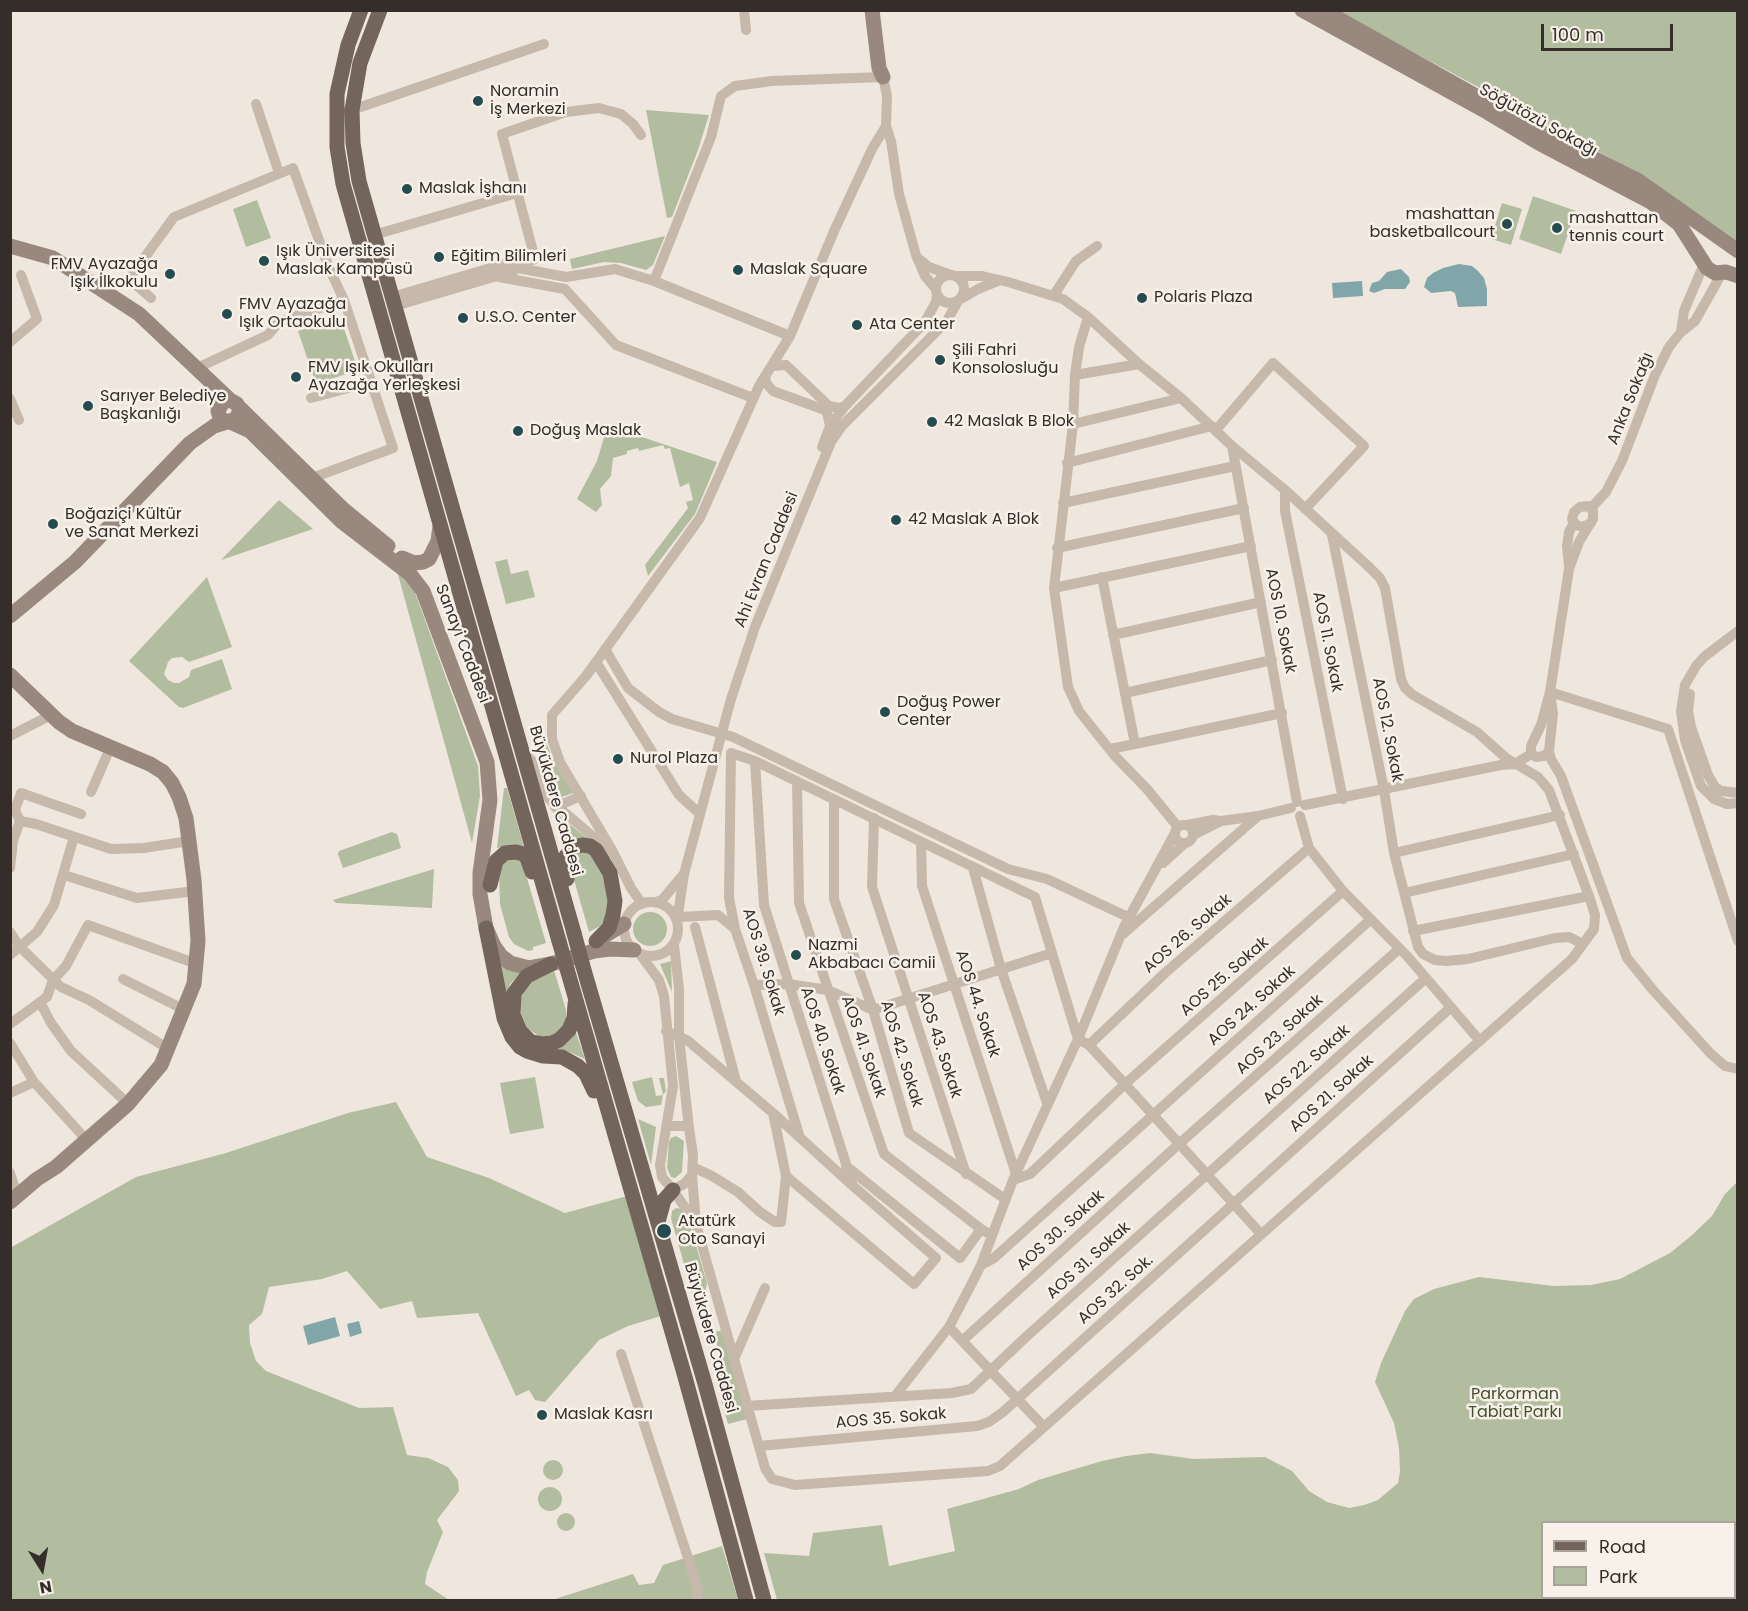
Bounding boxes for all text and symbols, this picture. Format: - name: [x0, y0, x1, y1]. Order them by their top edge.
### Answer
- scale bar: [1544, 12, 1676, 50]
- text: 100 m: [1552, 22, 1604, 47]
- street label: Söğütözü Sokağı: [1476, 81, 1600, 161]
- place label: Noramin İş Merkezi: [490, 82, 566, 120]
- marker: Noramin İş Merkezi: [471, 94, 485, 108]
- place label: Maslak İşhanı: [419, 179, 527, 199]
- marker: Maslak İşhanı: [400, 182, 414, 196]
- place label: mashattan basketballcourt: [1370, 205, 1495, 243]
- place label: mashattan tennis court: [1569, 209, 1664, 247]
- marker: mashattan basketballcourt: [1500, 217, 1514, 231]
- marker: mashattan tennis court: [1550, 221, 1564, 235]
- place label: Işık Üniversitesi Maslak Kampüsü: [276, 242, 413, 280]
- place label: Eğitim Bilimleri: [451, 247, 566, 267]
- marker: Eğitim Bilimleri: [432, 250, 446, 264]
- marker: Işık Üniversitesi Maslak Kampüsü: [257, 254, 271, 268]
- place label: FMV Ayazağa Işık İlkokulu: [51, 255, 158, 293]
- place label: Maslak Square: [750, 260, 867, 280]
- marker: Maslak Square: [731, 263, 745, 277]
- marker: FMV Ayazağa Işık İlkokulu: [163, 267, 177, 281]
- place label: Polaris Plaza: [1154, 288, 1253, 308]
- marker: Polaris Plaza: [1135, 291, 1149, 305]
- place label: FMV Ayazağa Işık Ortaokulu: [239, 295, 346, 333]
- marker: FMV Ayazağa Işık Ortaokulu: [220, 307, 234, 321]
- place label: U.S.O. Center: [475, 308, 576, 328]
- marker: U.S.O. Center: [456, 311, 470, 325]
- place label: Ata Center: [869, 315, 955, 335]
- marker: Ata Center: [850, 318, 864, 332]
- place label: Şili Fahri Konsolosluğu: [952, 341, 1058, 379]
- street label: Anka Sokağı: [1604, 350, 1658, 448]
- marker: Şili Fahri Konsolosluğu: [933, 353, 947, 367]
- place label: FMV Işık Okulları Ayazağa Yerleşkesi: [308, 358, 460, 396]
- marker: FMV Işık Okulları Ayazağa Yerleşkesi: [289, 370, 303, 384]
- place label: Sarıyer Belediye Başkanlığı: [100, 387, 227, 425]
- marker: Sarıyer Belediye Başkanlığı: [81, 399, 95, 413]
- place label: 42 Maslak B Blok: [944, 412, 1074, 432]
- marker: 42 Maslak B Blok: [925, 415, 939, 429]
- place label: Doğuş Maslak: [530, 421, 641, 441]
- marker: Doğuş Maslak: [511, 424, 525, 438]
- street label: Ahi Evran Caddesi: [731, 489, 803, 631]
- place label: Boğaziçi Kültür ve Sanat Merkezi: [65, 505, 199, 543]
- place label: 42 Maslak A Blok: [908, 510, 1039, 530]
- marker: 42 Maslak A Blok: [889, 513, 903, 527]
- marker: Boğaziçi Kültür ve Sanat Merkezi: [46, 517, 60, 531]
- street label: AOS 10. Sokak: [1260, 567, 1300, 675]
- street label: Sanayi Caddesi: [431, 582, 493, 706]
- street label: AOS 11. Sokak: [1308, 590, 1346, 694]
- street label: AOS 12. Sokak: [1367, 676, 1407, 784]
- place label: Doğuş Power Center: [897, 693, 1001, 731]
- marker: Doğuş Power Center: [878, 705, 892, 719]
- street label: Büyükdere Caddesi: [524, 724, 586, 878]
- place label: Nurol Plaza: [630, 749, 718, 769]
- marker: Nurol Plaza: [611, 752, 625, 766]
- street label: AOS 26. Sokak: [1140, 890, 1236, 978]
- street label: AOS 39. Sokak: [738, 906, 788, 1018]
- street label: AOS 25. Sokak: [1177, 933, 1273, 1021]
- place label: Nazmi Akbabacı Camii: [808, 936, 936, 974]
- marker: Nazmi Akbabacı Camii: [789, 948, 803, 962]
- street label: AOS 44. Sokak: [951, 948, 1003, 1060]
- street label: AOS 24. Sokak: [1204, 962, 1300, 1050]
- street label: AOS 40. Sokak: [796, 985, 848, 1097]
- street label: AOS 43. Sokak: [913, 989, 965, 1101]
- street label: AOS 23. Sokak: [1233, 991, 1327, 1079]
- street label: AOS 41. Sokak: [837, 993, 889, 1101]
- street label: AOS 42. Sokak: [876, 998, 926, 1110]
- street label: AOS 22. Sokak: [1260, 1021, 1354, 1109]
- street label: AOS 21. Sokak: [1286, 1051, 1378, 1137]
- street label: AOS 30. Sokak: [1013, 1187, 1109, 1275]
- place label: Atatürk Oto Sanayi: [678, 1212, 765, 1250]
- street label: AOS 31. Sokak: [1043, 1218, 1135, 1304]
- marker: Atatürk Oto Sanayi: [655, 1222, 673, 1240]
- street label: AOS 32. Sok.: [1074, 1251, 1158, 1329]
- street label: Büyükdere Caddesi: [679, 1261, 741, 1415]
- park label: Parkorman Tabiat Parkı: [1468, 1385, 1562, 1423]
- place label: Maslak Kasrı: [554, 1405, 653, 1425]
- street label: AOS 35. Sokak: [835, 1405, 947, 1433]
- marker: Maslak Kasrı: [535, 1408, 549, 1422]
- legend: [1541, 1521, 1736, 1599]
- text: Road: [1599, 1534, 1646, 1559]
- north arrow: [12, 1539, 72, 1599]
- text: Park: [1599, 1564, 1638, 1589]
- text: N: [37, 1575, 54, 1600]

